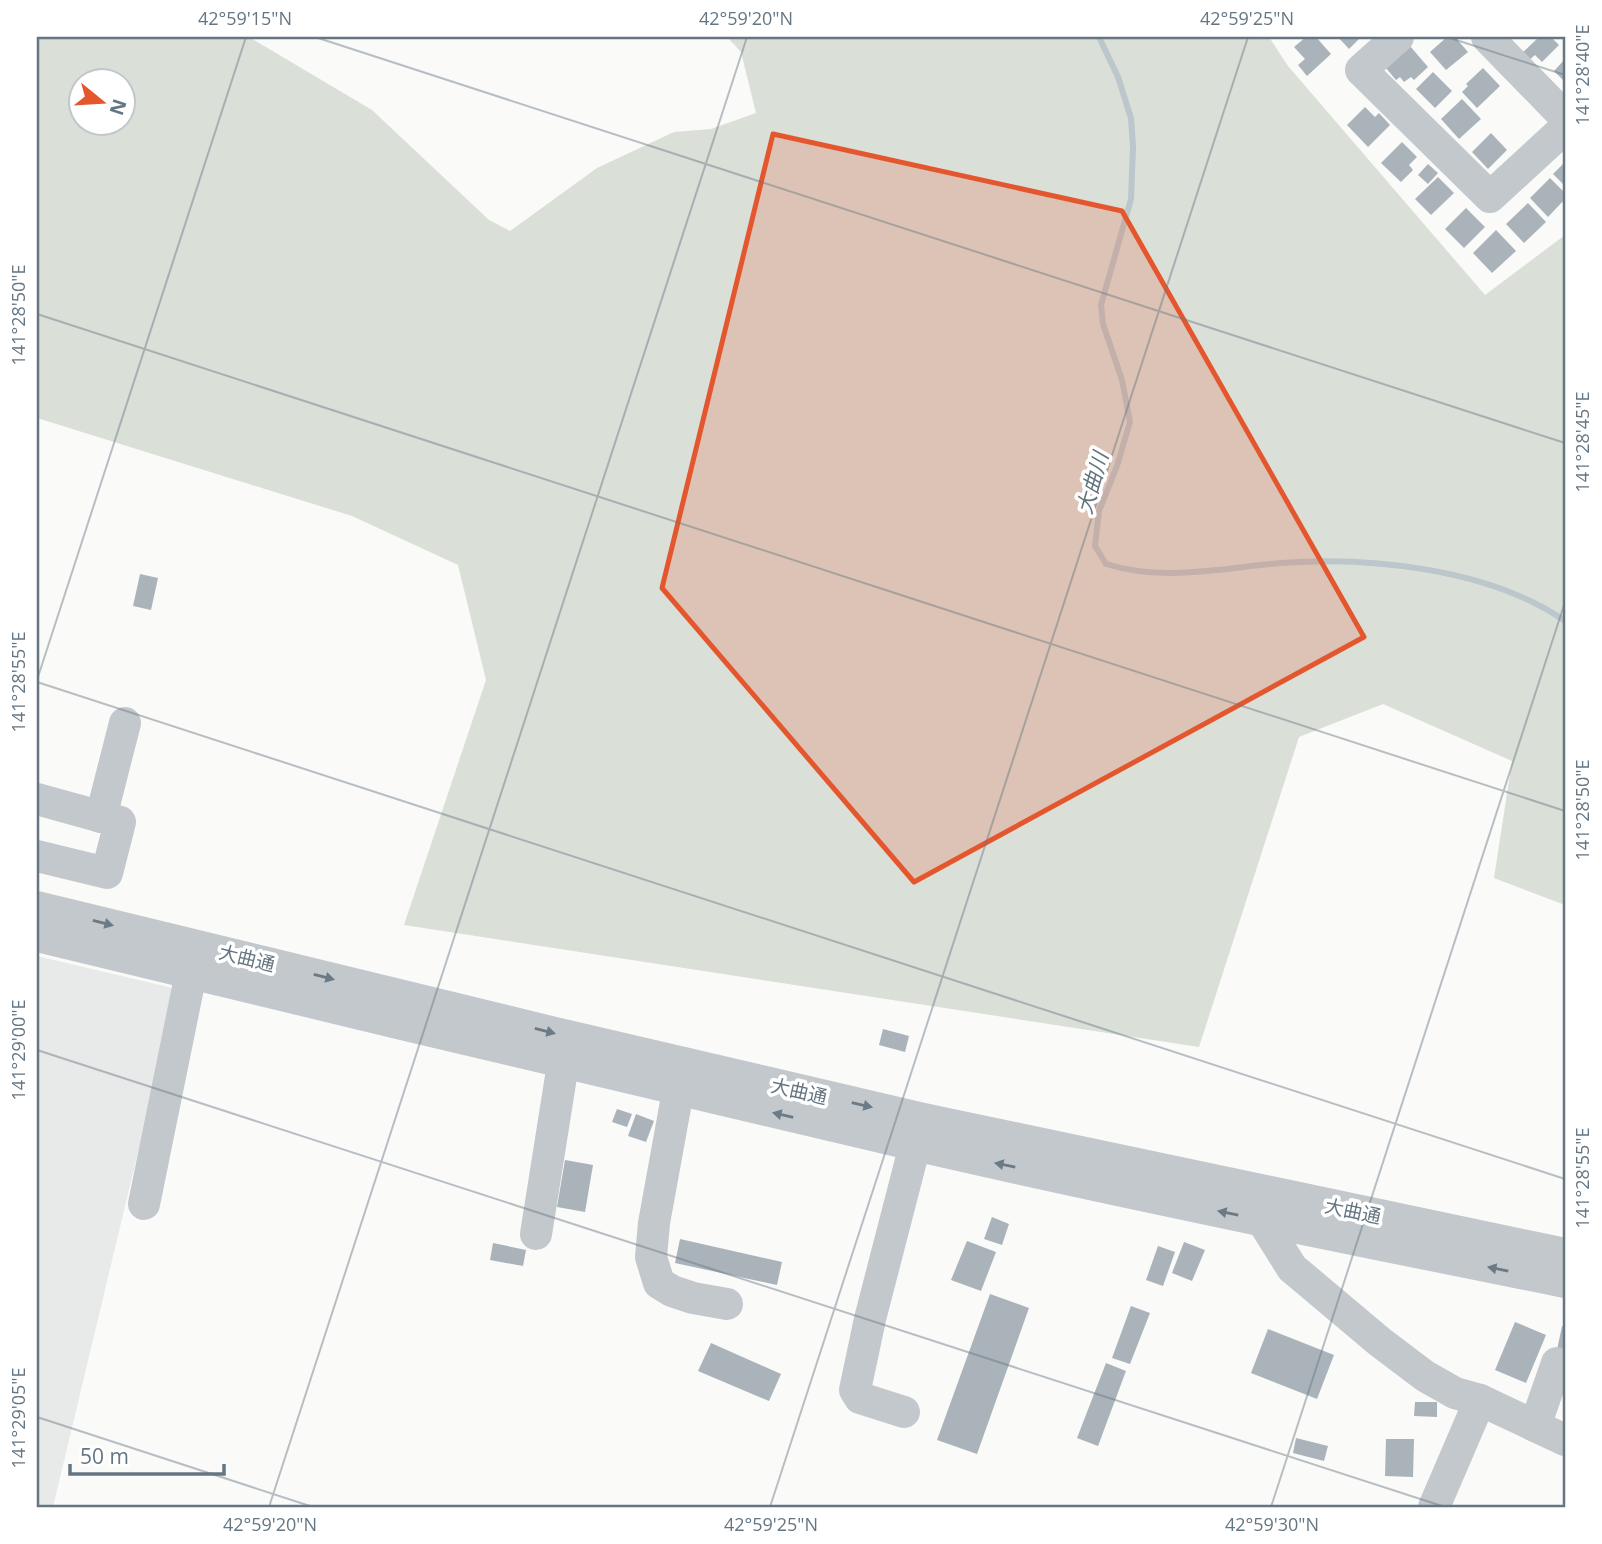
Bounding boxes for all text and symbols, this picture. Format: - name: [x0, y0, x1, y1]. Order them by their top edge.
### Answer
- text: 42°59'15"N: [198, 6, 292, 30]
- text: 42°59'20"N: [699, 6, 793, 30]
- text: 42°59'25"N: [1200, 6, 1294, 30]
- text: 141°28'40"E: [1570, 25, 1594, 125]
- north arrow: [66, 66, 136, 136]
- text: N: [103, 96, 133, 119]
- text: 141°28'50"E: [6, 265, 30, 365]
- text: 141°28'45"E: [1570, 392, 1594, 492]
- water label: 大曲川: [1070, 447, 1115, 517]
- text: 141°28'55"E: [6, 632, 30, 732]
- text: 141°28'50"E: [1570, 760, 1594, 860]
- one-way arrow: [92, 918, 114, 929]
- street label: 大曲通: [216, 938, 278, 978]
- one-way arrow: [313, 972, 335, 983]
- text: 141°29'00"E: [6, 1000, 30, 1100]
- one-way arrow: [534, 1026, 556, 1037]
- street label: 大曲通: [768, 1072, 830, 1110]
- one-way arrow: [851, 1100, 873, 1111]
- one-way arrow: [772, 1109, 794, 1120]
- text: 141°28'55"E: [1570, 1128, 1594, 1228]
- one-way arrow: [994, 1159, 1016, 1170]
- street label: 大曲通: [1322, 1192, 1384, 1230]
- one-way arrow: [1217, 1208, 1239, 1219]
- one-way arrow: [1487, 1263, 1509, 1274]
- text: 141°29'05"E: [6, 1368, 30, 1468]
- scale bar: [70, 1432, 224, 1476]
- text: 50 m: [80, 1442, 129, 1470]
- text: 42°59'20"N: [223, 1512, 317, 1536]
- text: 42°59'25"N: [724, 1512, 818, 1536]
- text: 42°59'30"N: [1225, 1512, 1319, 1536]

